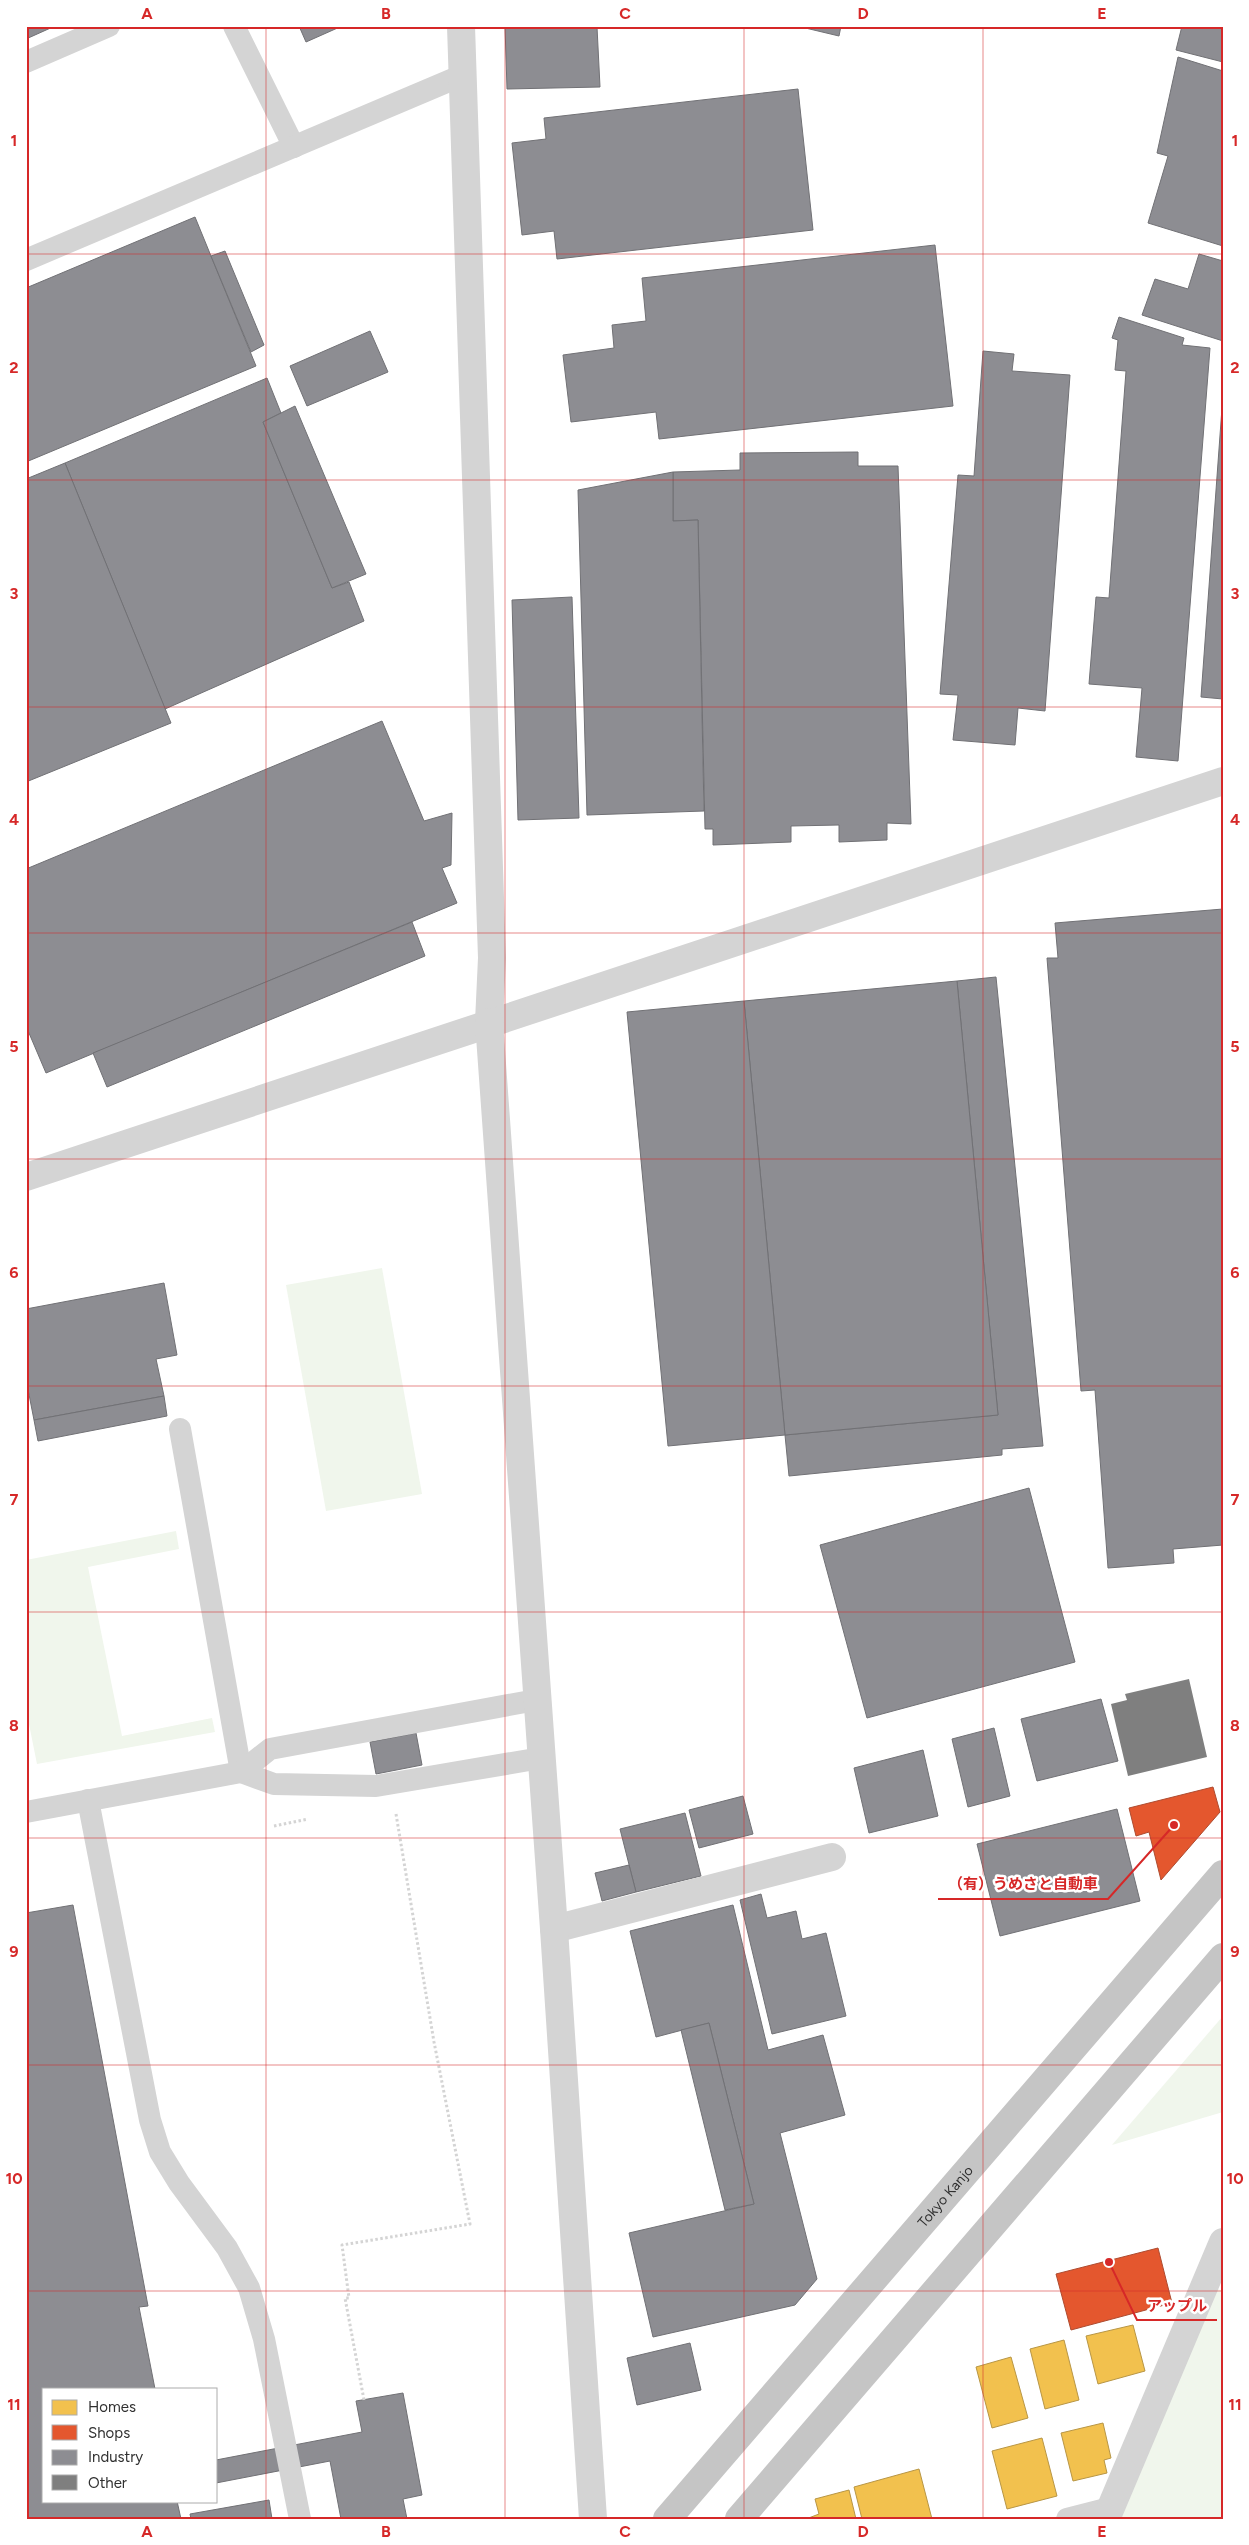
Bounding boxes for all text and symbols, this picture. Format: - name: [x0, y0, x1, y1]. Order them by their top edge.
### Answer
- text: A: [141, 4, 153, 23]
- text: B: [381, 4, 391, 23]
- text: C: [619, 4, 631, 23]
- text: D: [857, 4, 869, 23]
- text: E: [1097, 4, 1107, 23]
- text: 1: [11, 131, 17, 150]
- text: 1: [1232, 131, 1238, 150]
- text: 2: [9, 358, 19, 377]
- text: 2: [1230, 358, 1240, 377]
- text: 3: [10, 584, 19, 603]
- text: 3: [1231, 584, 1240, 603]
- text: 4: [9, 810, 19, 829]
- text: 4: [1230, 810, 1240, 829]
- text: 5: [9, 1037, 19, 1056]
- text: 5: [1230, 1037, 1240, 1056]
- text: 6: [9, 1263, 19, 1282]
- text: 6: [1230, 1263, 1240, 1282]
- text: 7: [10, 1490, 19, 1509]
- text: 7: [1231, 1490, 1240, 1509]
- text: 8: [9, 1716, 19, 1735]
- text: 8: [1230, 1716, 1240, 1735]
- callout: （有）うめさと自動車: [938, 1869, 1108, 1899]
- text: （有）うめさと自動車: [948, 1875, 1098, 1893]
- text: 9: [9, 1942, 19, 1961]
- text: 9: [1230, 1942, 1240, 1961]
- street label: Tokyo Kanjo: [914, 2162, 976, 2231]
- text: 10: [5, 2169, 23, 2188]
- text: 10: [1226, 2169, 1244, 2188]
- callout: アップル: [1137, 2290, 1217, 2320]
- text: アップル: [1147, 2297, 1207, 2315]
- legend: [42, 2388, 218, 2502]
- text: 11: [7, 2395, 21, 2414]
- text: 11: [1228, 2395, 1242, 2414]
- text: Homes: [88, 2398, 136, 2416]
- text: Shops: [88, 2424, 130, 2442]
- text: Industry: [88, 2448, 143, 2466]
- text: Other: [88, 2474, 127, 2492]
- text: A: [141, 2522, 153, 2541]
- text: B: [381, 2522, 391, 2541]
- text: C: [619, 2522, 631, 2541]
- text: D: [857, 2522, 869, 2541]
- text: E: [1097, 2522, 1107, 2541]

